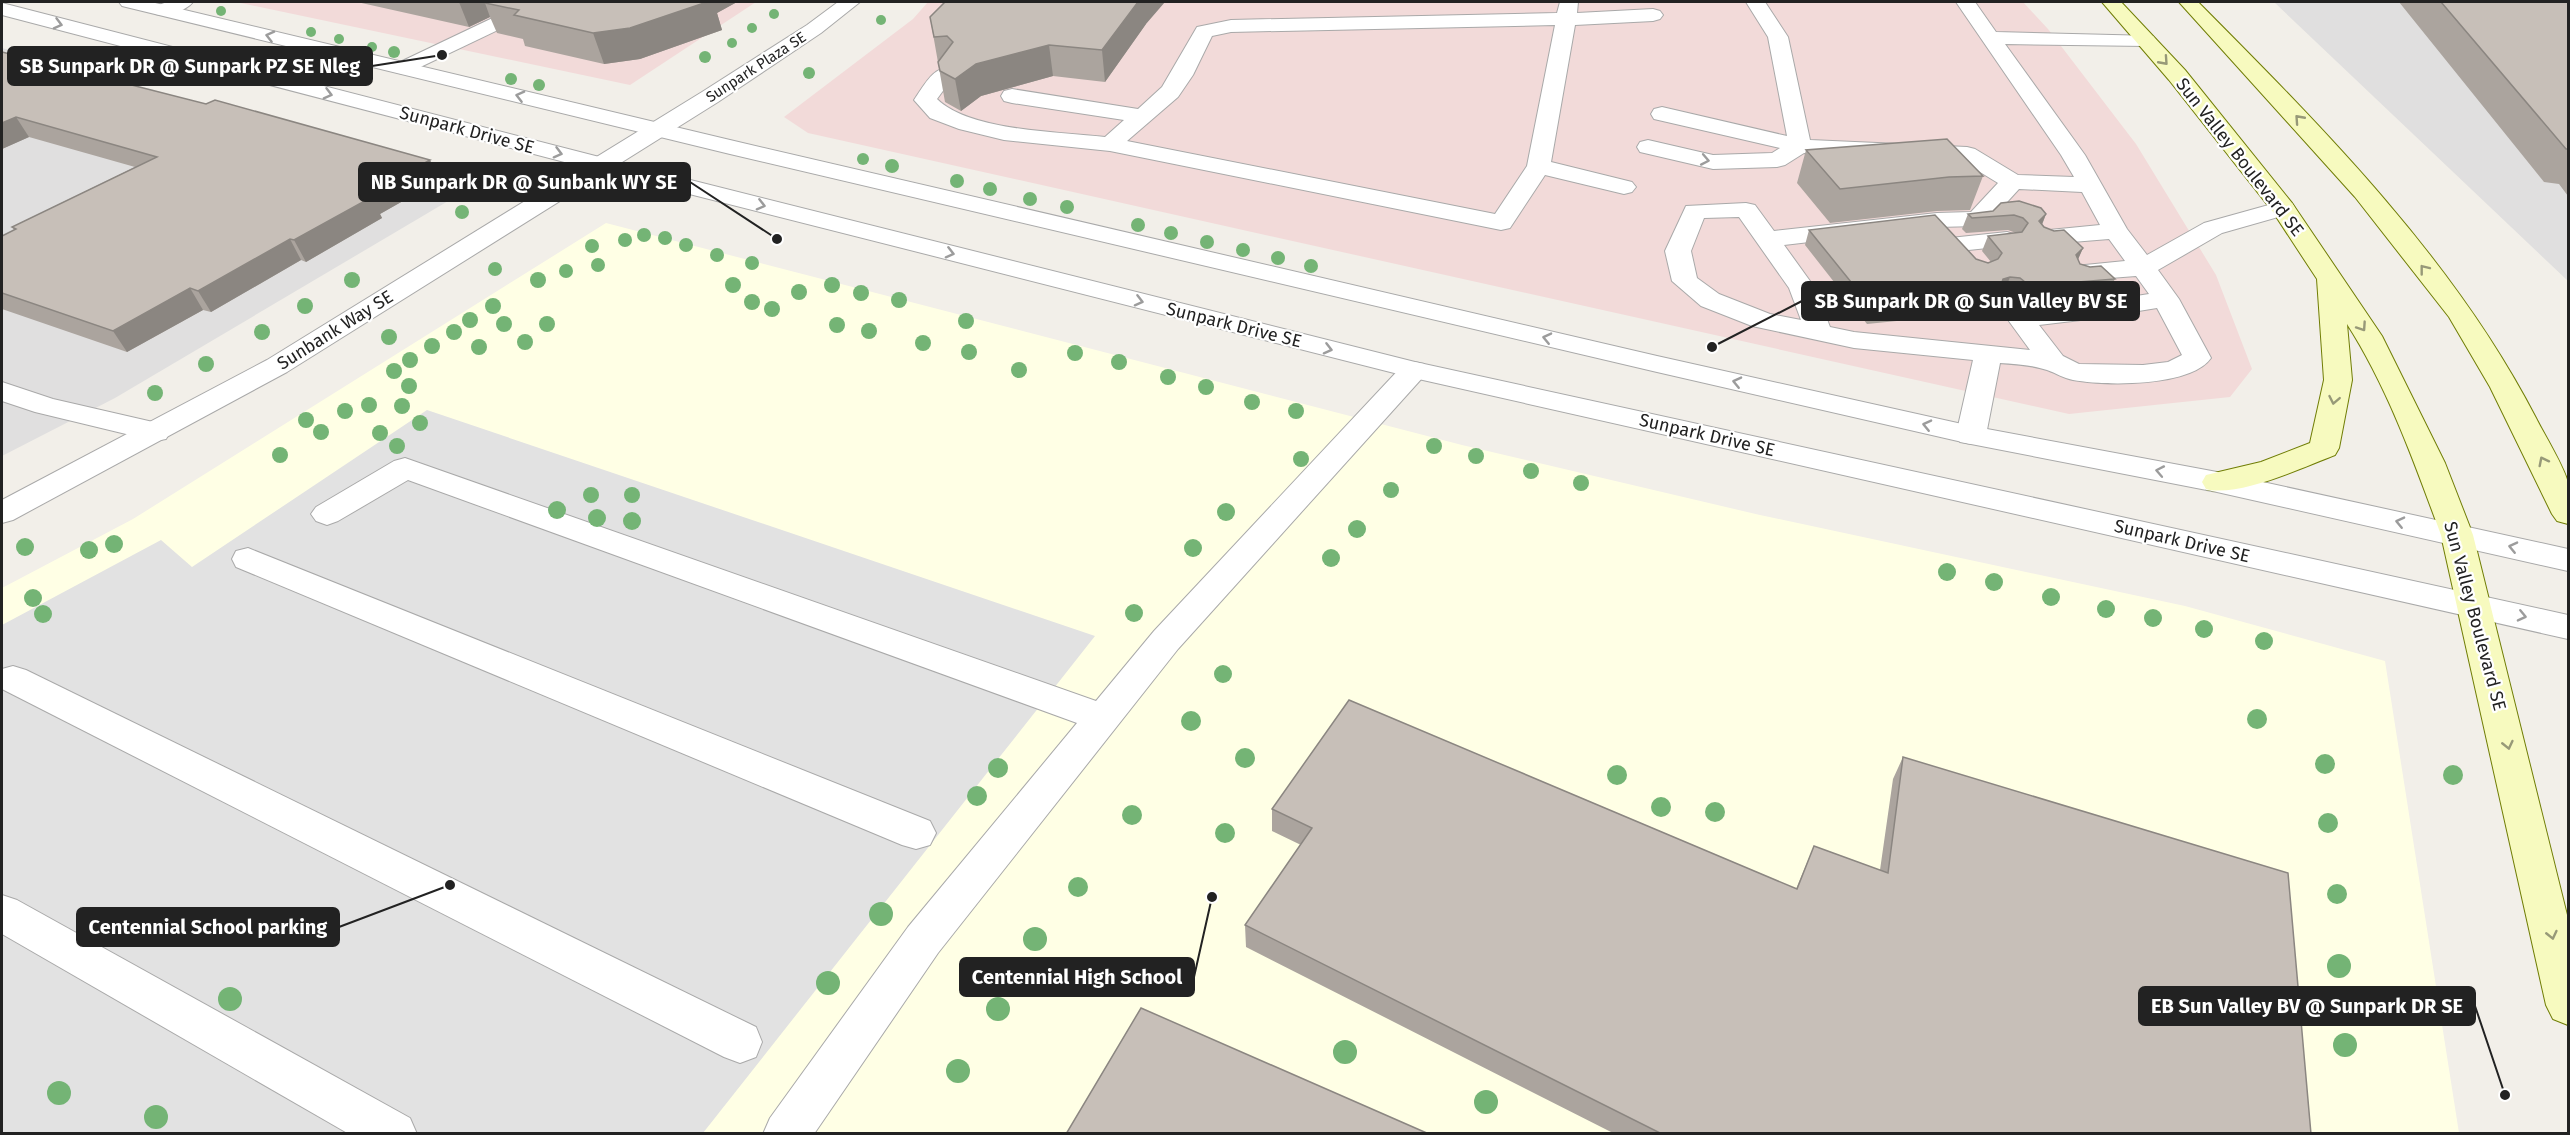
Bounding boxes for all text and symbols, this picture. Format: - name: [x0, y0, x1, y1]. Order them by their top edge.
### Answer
- one-way arrow: [53, 16, 63, 29]
- street label: Sunpark Plaza SE: [703, 28, 809, 106]
- one-way arrow: [265, 30, 275, 43]
- callout: SB Sunpark DR @ Sunpark PZ SE Nleg: [8, 47, 372, 85]
- text: SB Sunpark DR @ Sunpark PZ SE Nleg: [20, 54, 361, 78]
- one-way arrow: [2157, 54, 2168, 65]
- street label: Sun Valley Boulevard SE: [2171, 73, 2309, 241]
- one-way arrow: [323, 86, 333, 99]
- one-way arrow: [516, 91, 526, 104]
- street label: Sunpark Drive SE: [397, 101, 537, 159]
- one-way arrow: [2295, 115, 2306, 126]
- one-way arrow: [552, 146, 562, 159]
- one-way arrow: [1700, 153, 1710, 166]
- callout: NB Sunpark DR @ Sunbank WY SE: [359, 163, 690, 201]
- text: NB Sunpark DR @ Sunbank WY SE: [371, 170, 677, 194]
- one-way arrow: [756, 198, 766, 211]
- one-way arrow: [944, 246, 955, 258]
- one-way arrow: [2420, 264, 2431, 275]
- callout: SB Sunpark DR @ Sun Valley BV SE: [1802, 282, 2139, 320]
- street label: Sunbank Way SE: [273, 286, 397, 374]
- text: SB Sunpark DR @ Sun Valley BV SE: [1814, 289, 2128, 313]
- one-way arrow: [1134, 293, 1144, 306]
- street label: Sunpark Drive SE: [1164, 298, 1304, 352]
- one-way arrow: [2355, 321, 2366, 332]
- one-way arrow: [1542, 332, 1552, 345]
- one-way arrow: [1323, 341, 1333, 354]
- one-way arrow: [1732, 376, 1742, 389]
- one-way arrow: [2328, 394, 2341, 404]
- street label: Sunpark Drive SE: [1637, 409, 1777, 461]
- one-way arrow: [1922, 419, 1932, 432]
- one-way arrow: [2538, 457, 2550, 468]
- one-way arrow: [2155, 465, 2165, 478]
- street label: Sunpark Drive SE: [2112, 515, 2252, 567]
- one-way arrow: [2395, 516, 2405, 529]
- street label: Sun Valley Boulevard SE: [2439, 519, 2511, 713]
- one-way arrow: [2508, 542, 2518, 555]
- one-way arrow: [2517, 609, 2527, 622]
- one-way arrow: [2500, 739, 2513, 749]
- callout: Centennial School parking: [77, 908, 339, 946]
- text: Centennial School parking: [89, 915, 328, 939]
- one-way arrow: [2545, 929, 2558, 939]
- callout: Centennial High School: [960, 958, 1194, 996]
- text: Centennial High School: [972, 965, 1182, 989]
- callout: EB Sun Valley BV @ Sunpark DR SE: [2139, 987, 2475, 1025]
- text: EB Sun Valley BV @ Sunpark DR SE: [2151, 994, 2463, 1018]

